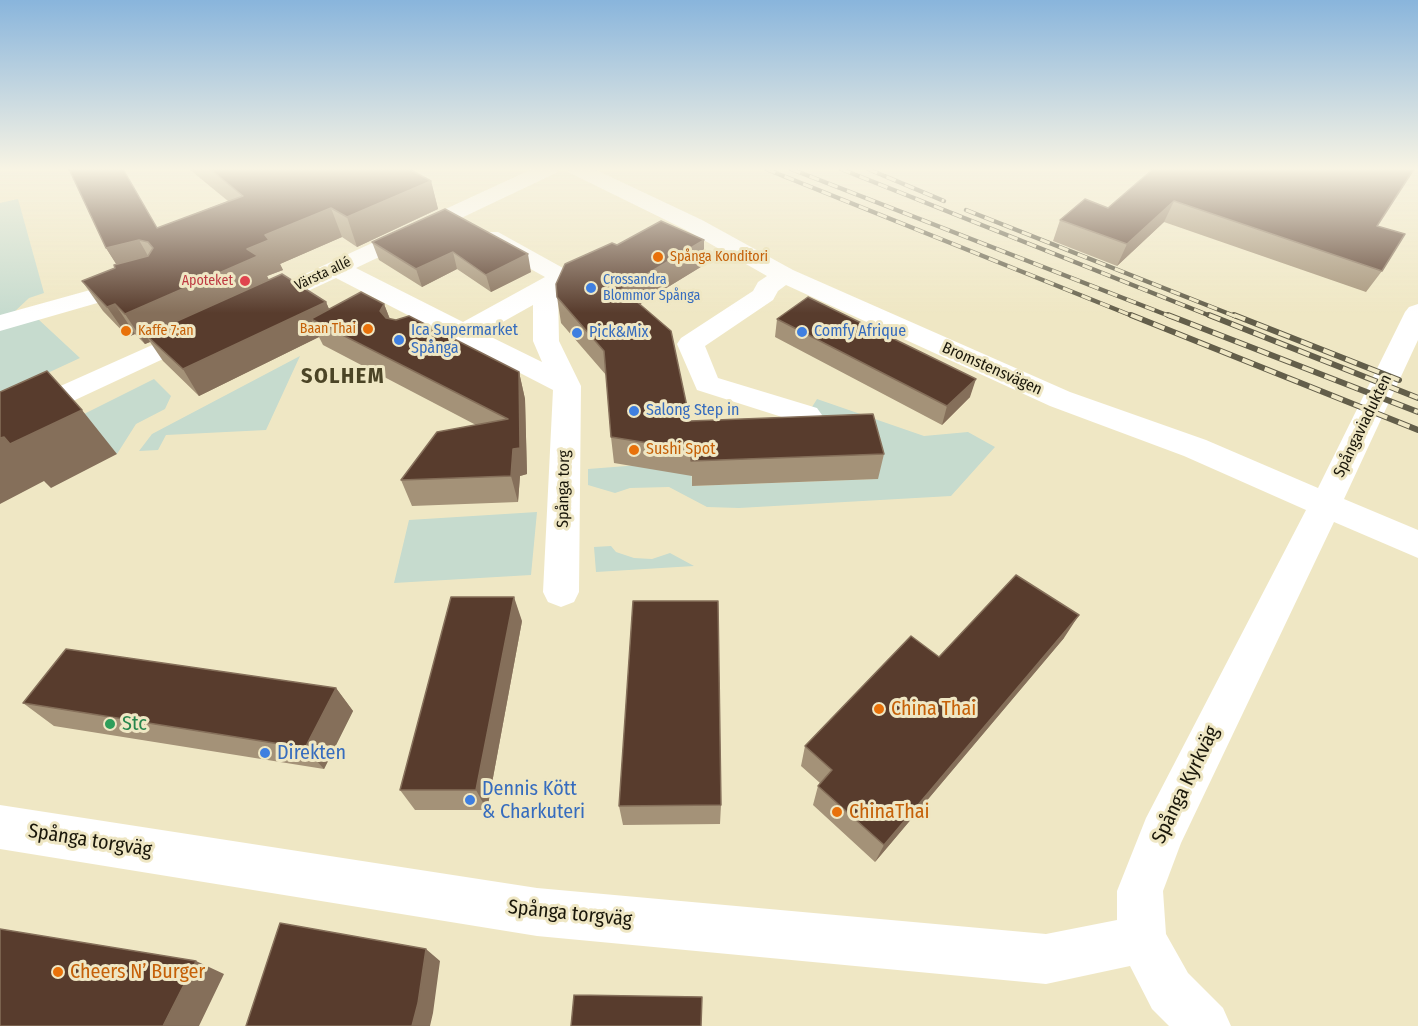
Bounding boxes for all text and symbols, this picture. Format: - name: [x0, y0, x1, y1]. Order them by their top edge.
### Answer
- place label: Spånga Konditori: [670, 249, 768, 265]
- marker: Spånga Konditori: [651, 250, 665, 264]
- street label: Värsta allé: [292, 254, 354, 294]
- place label: Crossandra Blommor Spånga: [603, 272, 700, 304]
- place label: Apoteket: [182, 273, 233, 289]
- marker: Apoteket: [238, 274, 252, 288]
- marker: Crossandra Blommor Spånga: [584, 281, 598, 295]
- place label: Baan Thai: [300, 321, 356, 337]
- place label: Ica Supermarket Spånga: [411, 321, 518, 359]
- marker: Baan Thai: [361, 322, 375, 336]
- place label: Comfy Afrique: [814, 322, 906, 342]
- place label: Kaffe 7:an: [138, 323, 194, 339]
- place label: Pick&Mix: [589, 323, 648, 343]
- marker: Kaffe 7:an: [119, 324, 133, 338]
- marker: Comfy Afrique: [795, 325, 809, 339]
- marker: Pick&Mix: [570, 326, 584, 340]
- marker: Ica Supermarket Spånga: [392, 333, 406, 347]
- street label: Bromstensvägen: [939, 338, 1045, 400]
- district label: SOLHEM: [301, 364, 385, 390]
- street label: Spångaviadukten: [1330, 371, 1396, 481]
- place label: Salong Step in: [646, 401, 739, 421]
- marker: Salong Step in: [627, 404, 641, 418]
- place label: Sushi Spot: [646, 440, 715, 460]
- marker: Sushi Spot: [627, 443, 641, 457]
- street label: Spånga torg: [554, 450, 574, 528]
- place label: China Thai: [891, 697, 976, 721]
- marker: China Thai: [872, 702, 886, 716]
- place label: Stc: [122, 712, 147, 736]
- marker: Stc: [103, 717, 117, 731]
- street label: Spånga Kyrkväg: [1147, 722, 1225, 848]
- place label: Direkten: [277, 741, 346, 765]
- marker: Direkten: [258, 746, 272, 760]
- place label: Dennis Kött & Charkuteri: [482, 777, 585, 824]
- marker: Dennis Kött & Charkuteri: [463, 793, 477, 807]
- place label: ChinaThai: [849, 800, 930, 824]
- marker: ChinaThai: [830, 805, 844, 819]
- street label: Spånga torgväg: [27, 819, 153, 863]
- street label: Spånga torgväg: [507, 896, 633, 932]
- place label: Cheers N’ Burger: [70, 960, 205, 984]
- marker: Cheers N’ Burger: [51, 965, 65, 979]

